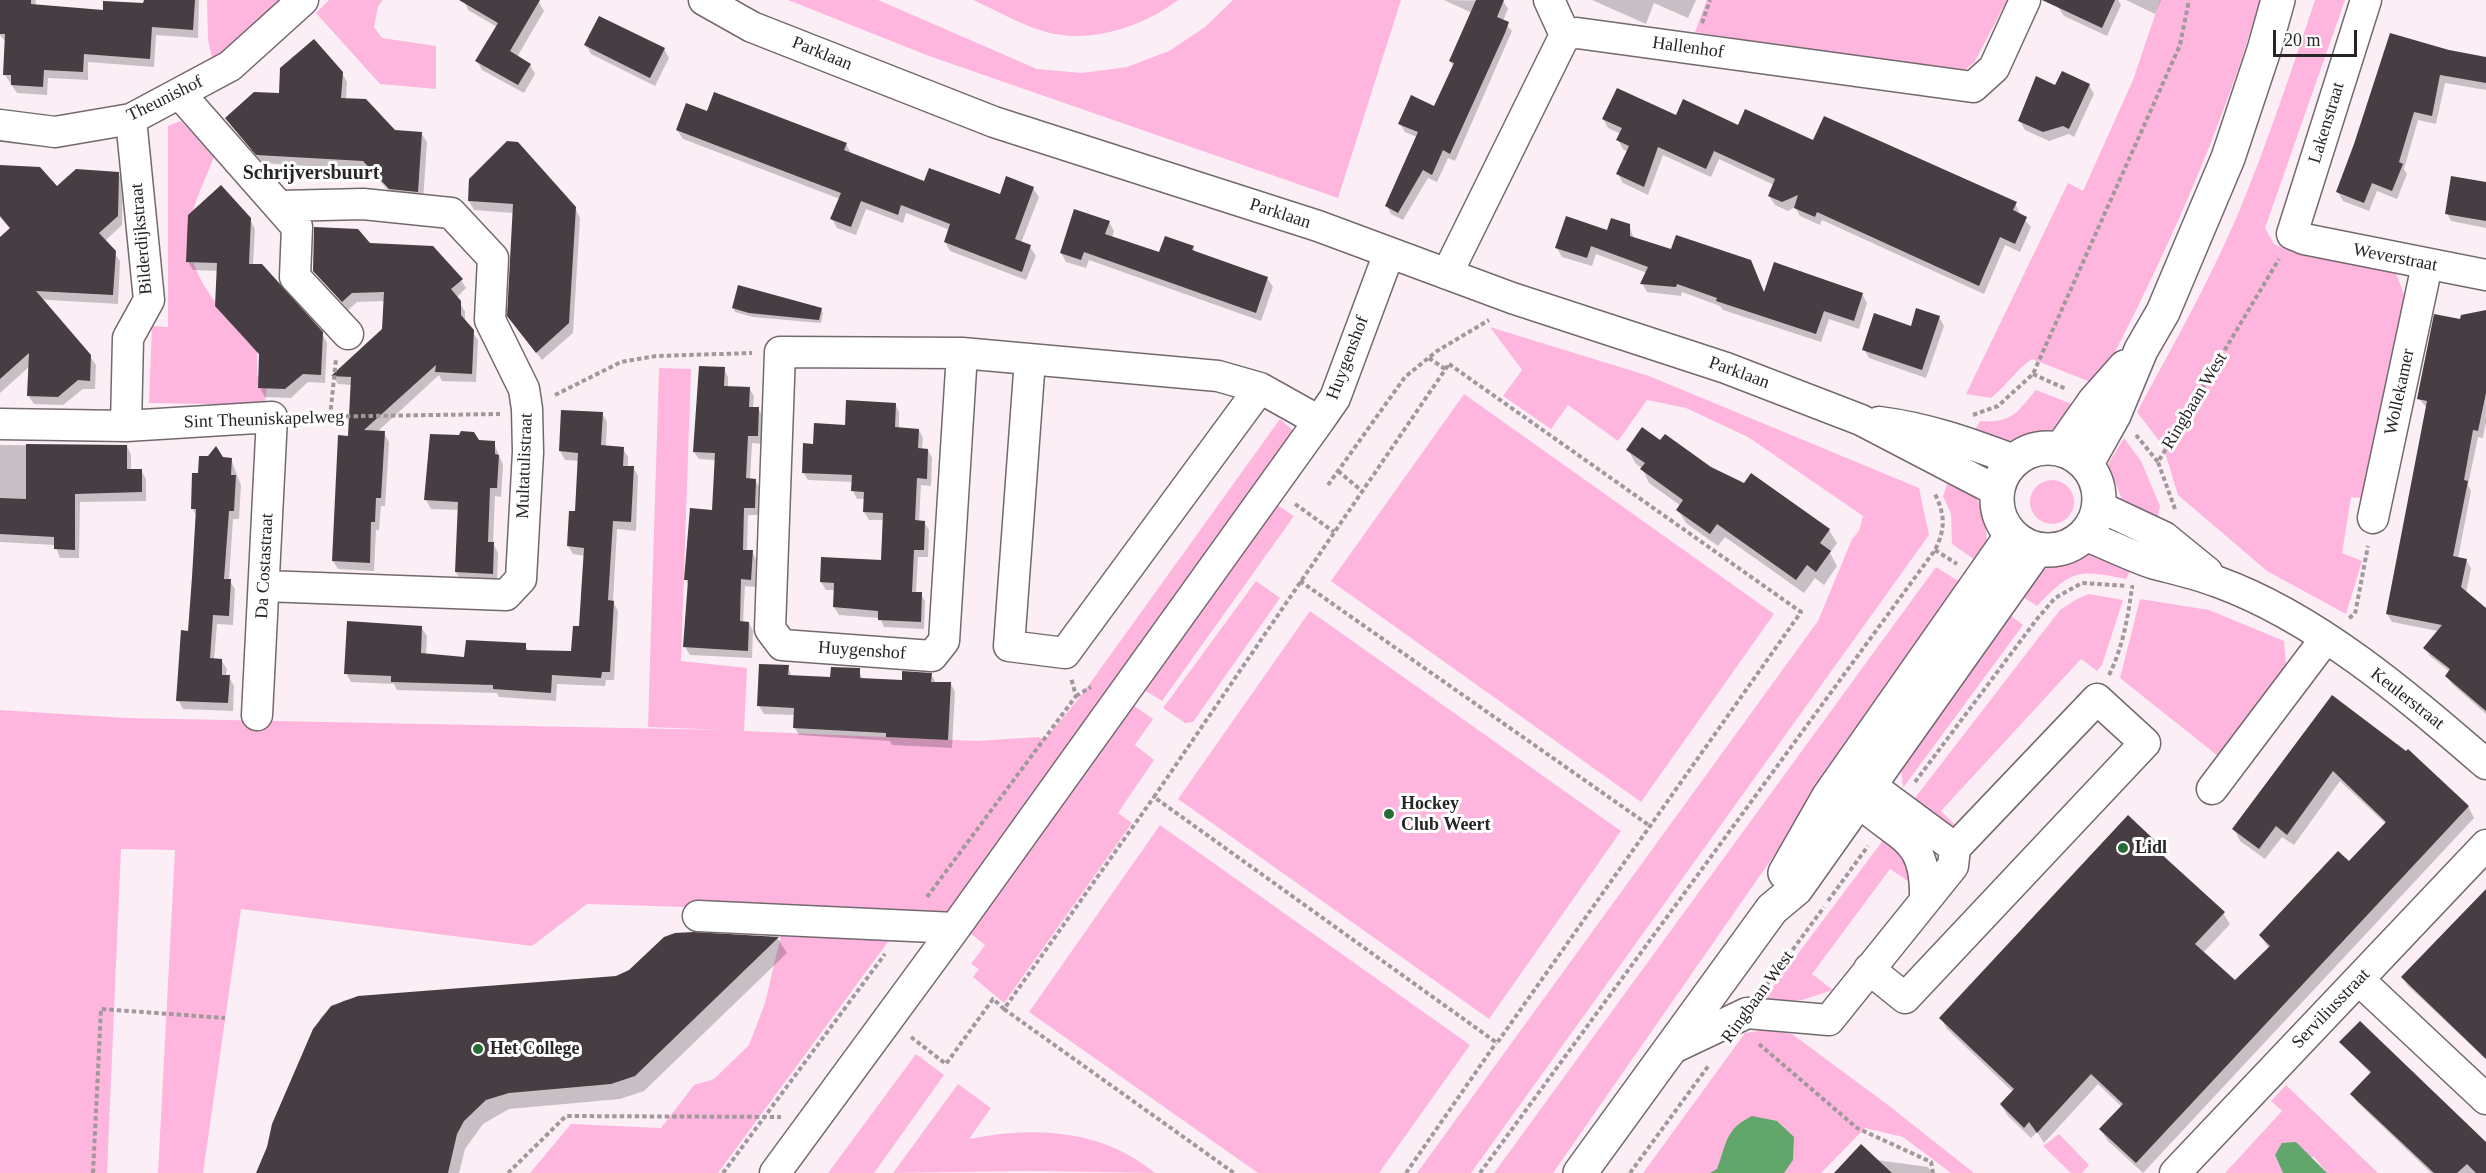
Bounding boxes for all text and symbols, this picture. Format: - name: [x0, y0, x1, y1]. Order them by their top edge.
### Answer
- scale bar: [2276, 18, 2360, 56]
- text: 20 m: [2284, 30, 2321, 50]
- street label: Parklaan: [789, 32, 855, 76]
- street label: Hallenhof: [1651, 32, 1725, 64]
- street label: Theunishof: [123, 71, 207, 127]
- street label: Lakenstraat: [2304, 80, 2350, 166]
- district label: Schrijversbuurt: [243, 162, 379, 186]
- street label: Bilderdijkstraat: [126, 182, 158, 296]
- street label: Parklaan: [1247, 194, 1313, 234]
- street label: Weverstraat: [2351, 239, 2439, 277]
- street label: Huygenshof: [1322, 313, 1374, 403]
- street label: Wollekamer: [2380, 347, 2420, 437]
- street label: Ringbaan West: [2158, 349, 2232, 453]
- street label: Parklaan: [1706, 352, 1772, 394]
- street label: Sint Theuniskapelweg: [183, 406, 345, 434]
- street label: Multatulistraat: [512, 413, 538, 519]
- street label: Da Costastraat: [251, 513, 279, 619]
- street label: Huygenshof: [817, 637, 907, 665]
- street label: Keulerstraat: [2366, 663, 2448, 735]
- place label: Hockey Club Weert: [1401, 793, 1490, 836]
- marker: Hockey Club Weert: [1382, 807, 1396, 821]
- place label: Lidl: [2135, 837, 2167, 859]
- marker: Lidl: [2116, 841, 2130, 855]
- street label: Ringbaan West: [1717, 947, 1799, 1047]
- street label: Serviliusstraat: [2287, 964, 2375, 1054]
- place label: Het College: [490, 1038, 579, 1060]
- marker: Het College: [471, 1042, 485, 1056]

